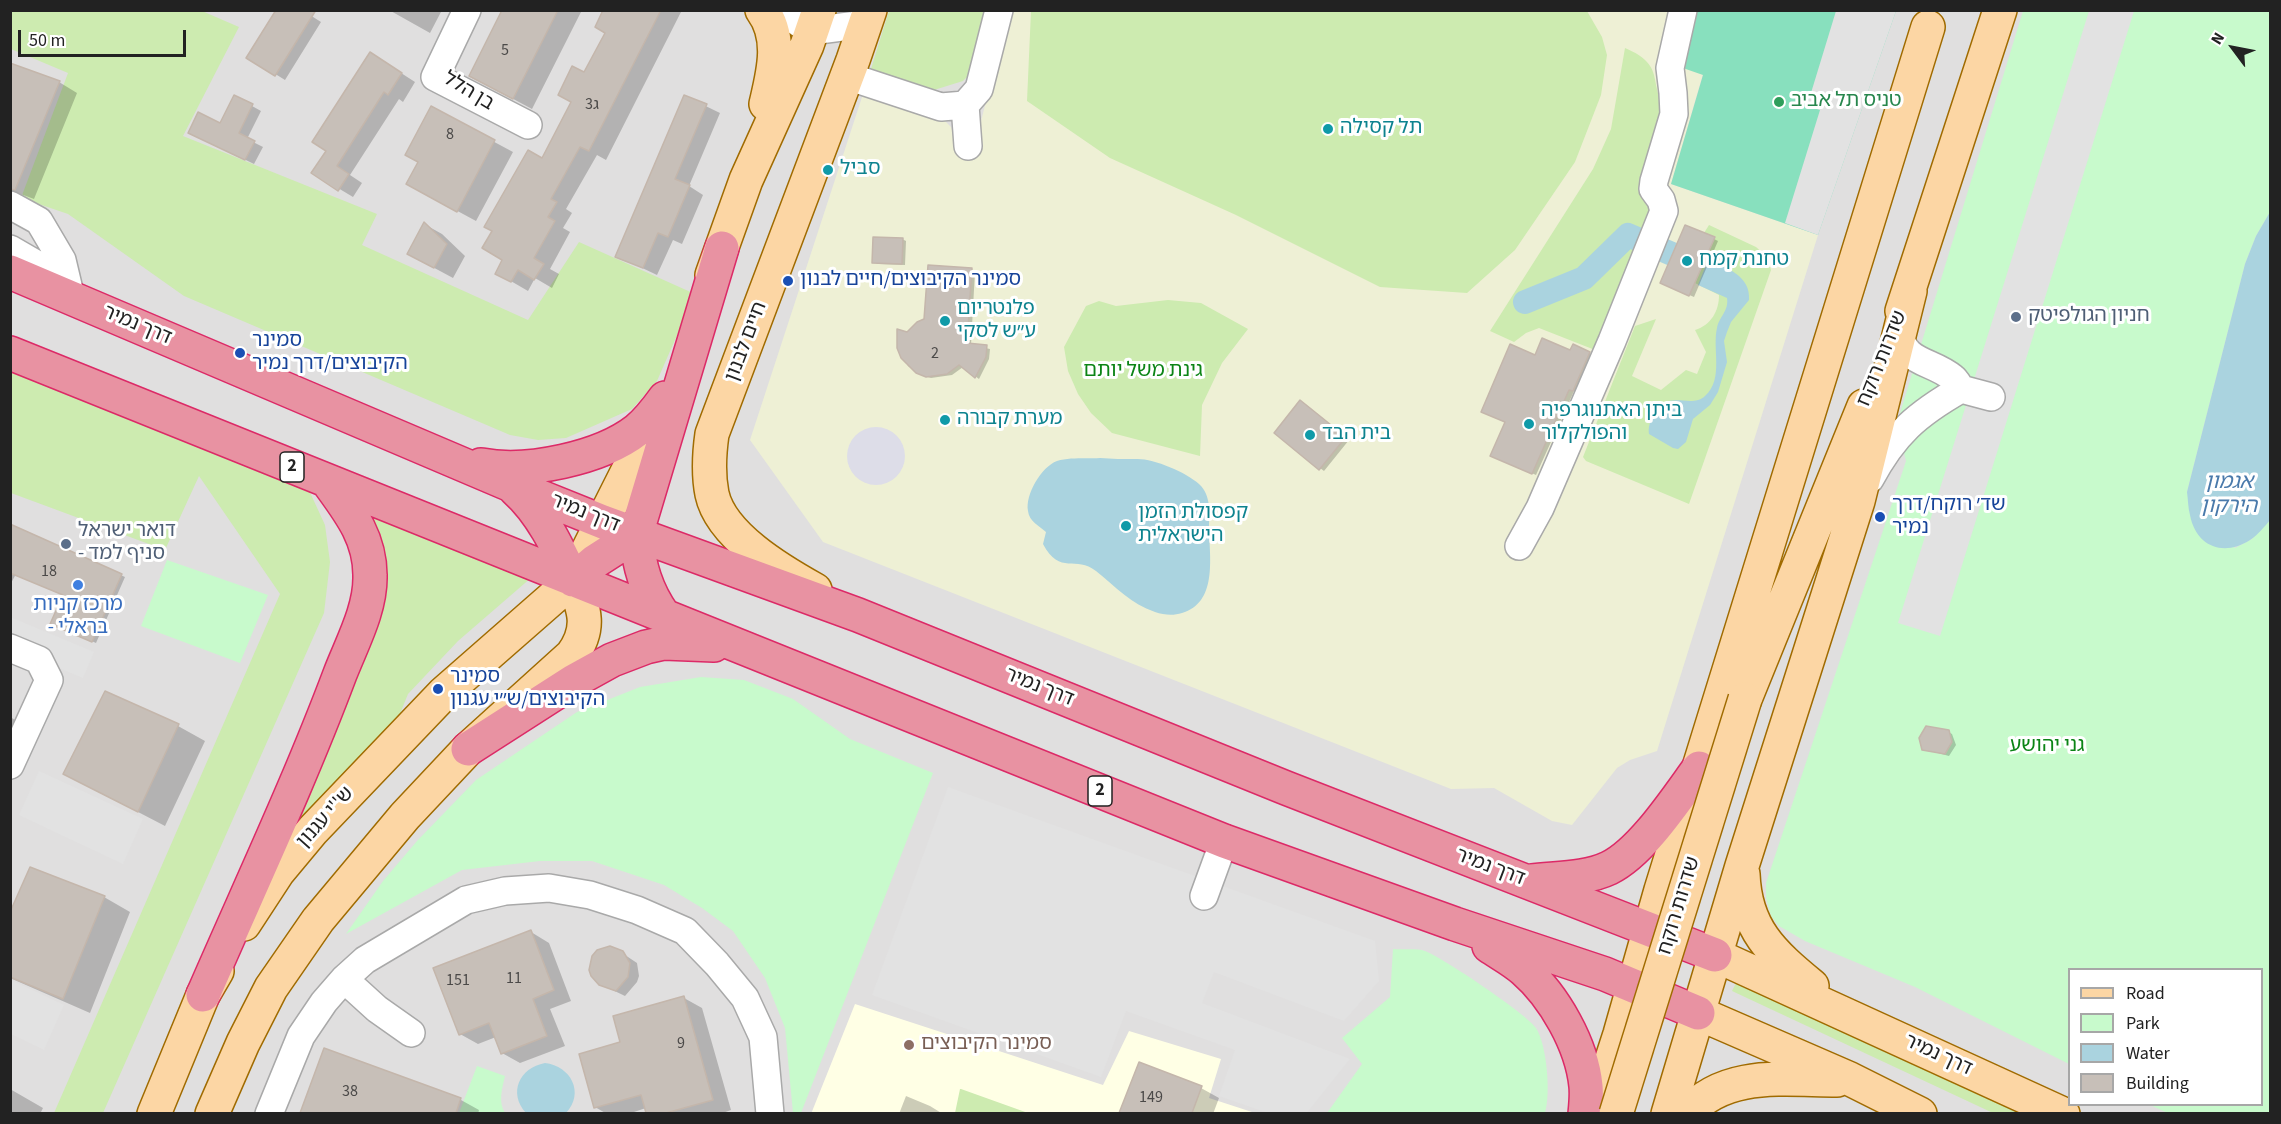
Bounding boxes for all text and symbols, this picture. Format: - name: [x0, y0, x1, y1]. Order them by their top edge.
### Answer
- scale bar: [21, 18, 189, 56]
- north arrow: [2203, 18, 2263, 78]
- text: 50 m: [29, 28, 65, 53]
- text: N: [2206, 28, 2230, 49]
- house number: 5: [501, 41, 509, 61]
- street label: בן הלל: [438, 67, 498, 117]
- place label: טניס תל אביב: [1791, 90, 1902, 114]
- house number: 3ג: [585, 95, 599, 115]
- marker: טניס תל אביב: [1772, 95, 1786, 109]
- place label: תל קסילה: [1340, 117, 1422, 141]
- marker: תל קסילה: [1321, 122, 1335, 136]
- house number: 8: [446, 125, 454, 145]
- place label: סביל: [840, 158, 881, 182]
- marker: סביל: [821, 163, 835, 177]
- place label: טחנת קמח: [1699, 249, 1789, 273]
- marker: טחנת קמח: [1680, 254, 1694, 268]
- place label: סמינר הקיבוצים/חיים לבנון: [800, 269, 1021, 293]
- marker: סמינר הקיבוצים/חיים לבנון: [781, 274, 795, 288]
- place label: פלנטריום ע״ש לסקי: [957, 298, 1036, 345]
- street label: חיים לבנון: [721, 299, 773, 385]
- street label: דרך נמיר: [99, 301, 175, 351]
- place label: חניון הגולפיטק: [2028, 305, 2150, 329]
- street label: שדרות רוקח: [1853, 308, 1913, 410]
- marker: חניון הגולפיטק: [2009, 310, 2023, 324]
- marker: פלנטריום ע״ש לסקי: [938, 314, 952, 328]
- place label: סמינר הקיבוצים/דרך נמיר: [252, 330, 408, 377]
- house number: 2: [931, 344, 939, 364]
- marker: סמינר הקיבוצים/דרך נמיר: [233, 346, 247, 360]
- park label: גינת משל יותם: [1083, 360, 1203, 384]
- place label: ביתן האתנוגרפיה והפולקלור: [1541, 400, 1682, 447]
- place label: מערת קבורה: [957, 408, 1063, 432]
- marker: מערת קבורה: [938, 413, 952, 427]
- marker: ביתן האתנוגרפיה והפולקלור: [1522, 417, 1536, 431]
- place label: בית הבד: [1322, 423, 1391, 447]
- marker: בית הבד: [1303, 428, 1317, 442]
- road number: 2: [280, 452, 304, 482]
- water label: אגמון הירקון: [2201, 470, 2257, 520]
- street label: דרך נמיר: [547, 489, 623, 539]
- place label: שד׳ רוקח/דרך נמיר: [1892, 494, 2006, 541]
- place label: קפסולת הזמן הישראלית: [1138, 502, 1248, 549]
- marker: שד׳ רוקח/דרך נמיר: [1873, 510, 1887, 524]
- marker: קפסולת הזמן הישראלית: [1119, 519, 1133, 533]
- place label: דואר ישראל - סניף למד: [78, 520, 176, 567]
- marker: דואר ישראל - סניף למד: [59, 537, 73, 551]
- house number: 18: [41, 562, 57, 582]
- marker: מרכז קניות - בראלי: [71, 578, 85, 592]
- place label: מרכז קניות - בראלי: [33, 594, 123, 641]
- street label: דרך נמיר: [1001, 663, 1077, 713]
- place label: סמינר הקיבוצים/ש״י עגנון: [450, 666, 605, 713]
- marker: סמינר הקיבוצים/ש״י עגנון: [431, 682, 445, 696]
- park label: גני יהושע: [2009, 735, 2085, 759]
- road number: 2: [1088, 776, 1112, 806]
- street label: ש''י עגנון: [292, 782, 360, 854]
- street label: דרך נמיר: [1452, 844, 1528, 892]
- street label: שדרות רוקח: [1654, 854, 1706, 958]
- legend: [2068, 968, 2263, 1106]
- house number: 11: [506, 969, 522, 989]
- house number: 151: [446, 971, 470, 991]
- text: Road: [2126, 981, 2165, 1006]
- text: Park: [2126, 1011, 2160, 1036]
- street label: דרך נמיר: [1900, 1030, 1976, 1082]
- place label: סמינר הקיבוצים: [921, 1033, 1052, 1057]
- house number: 9: [677, 1034, 685, 1054]
- marker: סמינר הקיבוצים: [902, 1038, 916, 1052]
- text: Water: [2126, 1041, 2170, 1066]
- text: Building: [2126, 1071, 2189, 1096]
- house number: 38: [342, 1082, 358, 1102]
- house number: 149: [1139, 1088, 1163, 1108]

